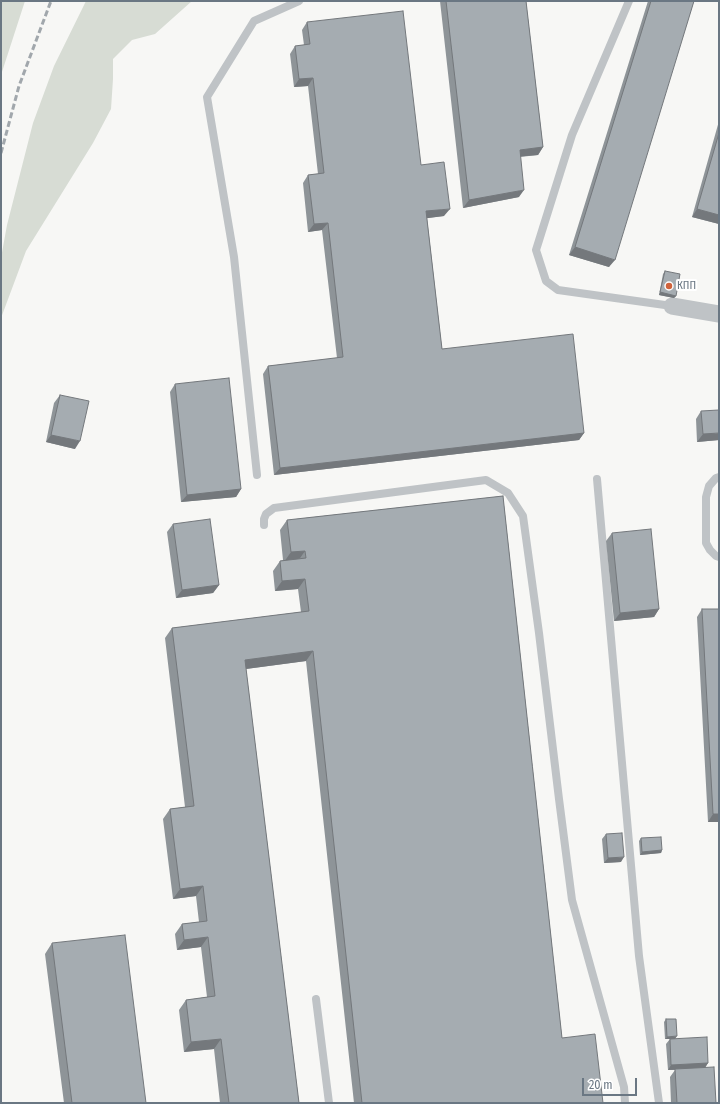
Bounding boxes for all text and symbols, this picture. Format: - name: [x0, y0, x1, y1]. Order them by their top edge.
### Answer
- place label: КПП: [677, 279, 696, 293]
- marker: КПП: [664, 281, 674, 291]
- scale bar: [584, 1070, 639, 1096]
- text: 20 m: [589, 1078, 613, 1092]

